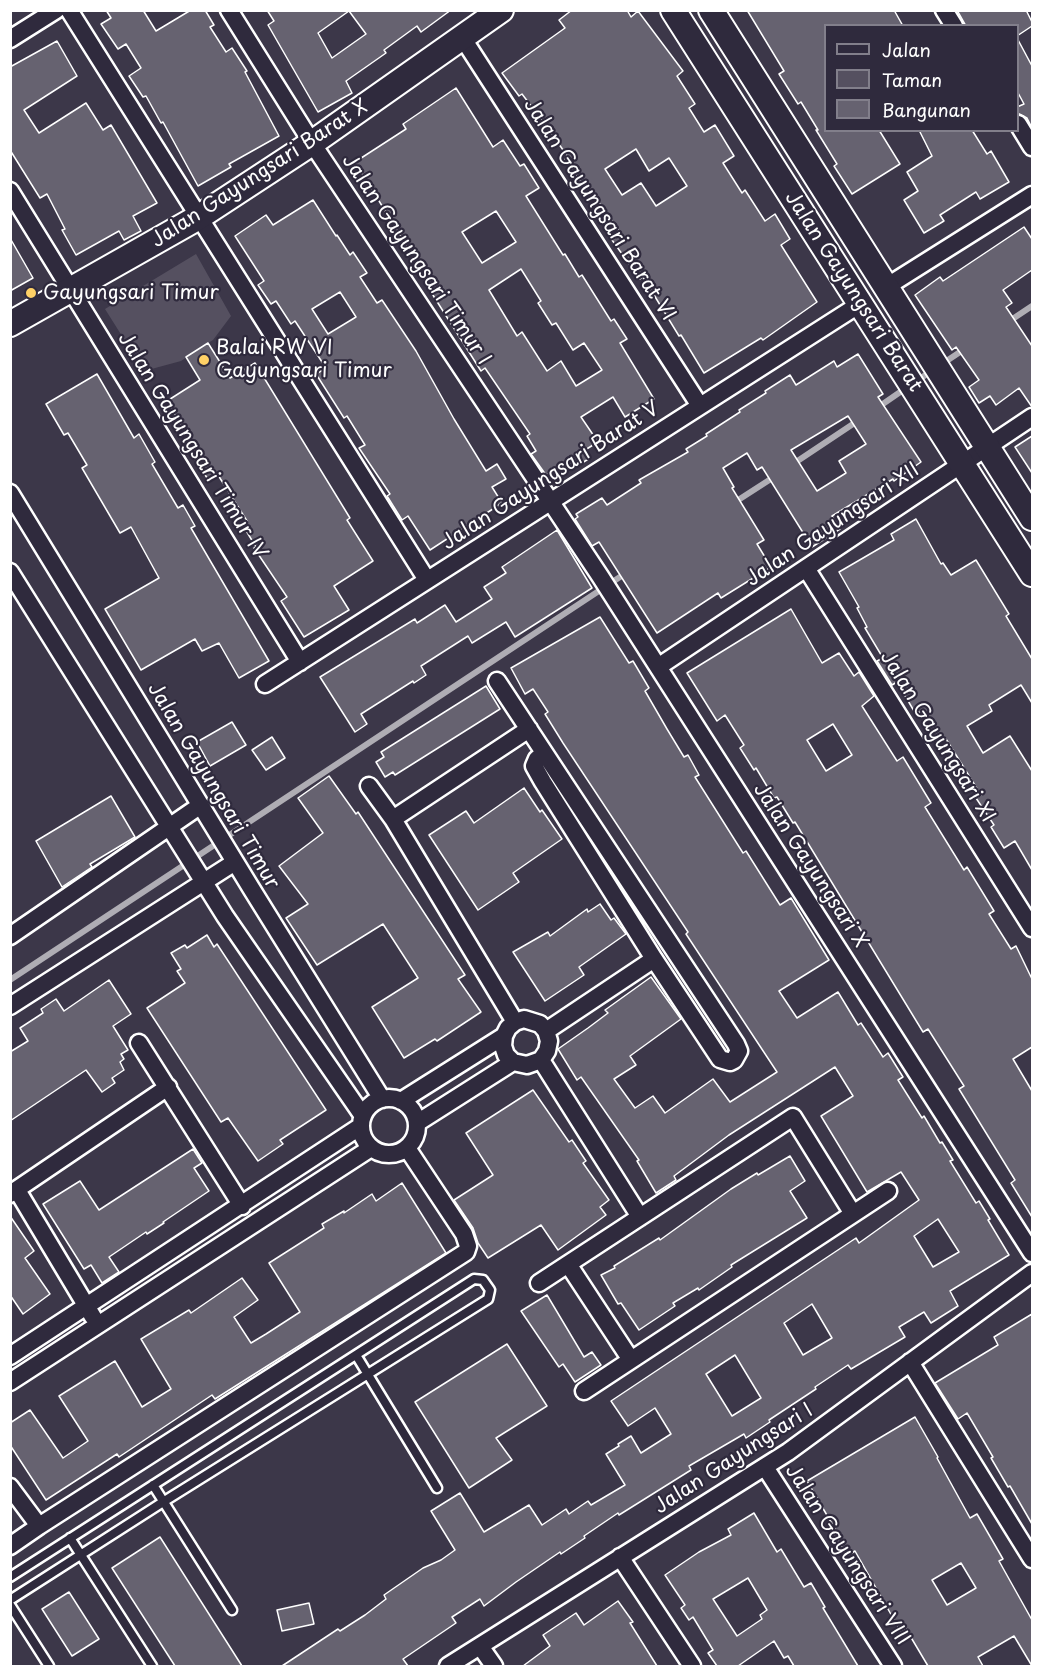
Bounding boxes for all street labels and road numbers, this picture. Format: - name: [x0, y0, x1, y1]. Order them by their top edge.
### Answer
- street label: Jalan Gayungsari Barat VI: [518, 94, 680, 326]
- street label: Jalan Gayungsari Barat X: [147, 95, 373, 253]
- street label: Jalan Gayungsari Timur I: [336, 150, 496, 370]
- street label: Jalan Gayungsari Barat: [779, 187, 927, 397]
- street label: Jalan Gayungsari Timur IV: [112, 328, 272, 564]
- street label: Jalan Gayungsari Barat V: [438, 397, 664, 555]
- street label: Jalan Gayungsari XII: [742, 458, 924, 592]
- street label: Jalan Gayungsari XI: [874, 647, 1000, 827]
- street label: Jalan Gayungsari Timur: [142, 679, 284, 893]
- street label: Jalan Gayungsari X: [748, 779, 872, 953]
- street label: Jalan Gayungsari I: [650, 1399, 818, 1519]
- street label: Jalan Gayungsari VIII: [780, 1460, 914, 1650]

